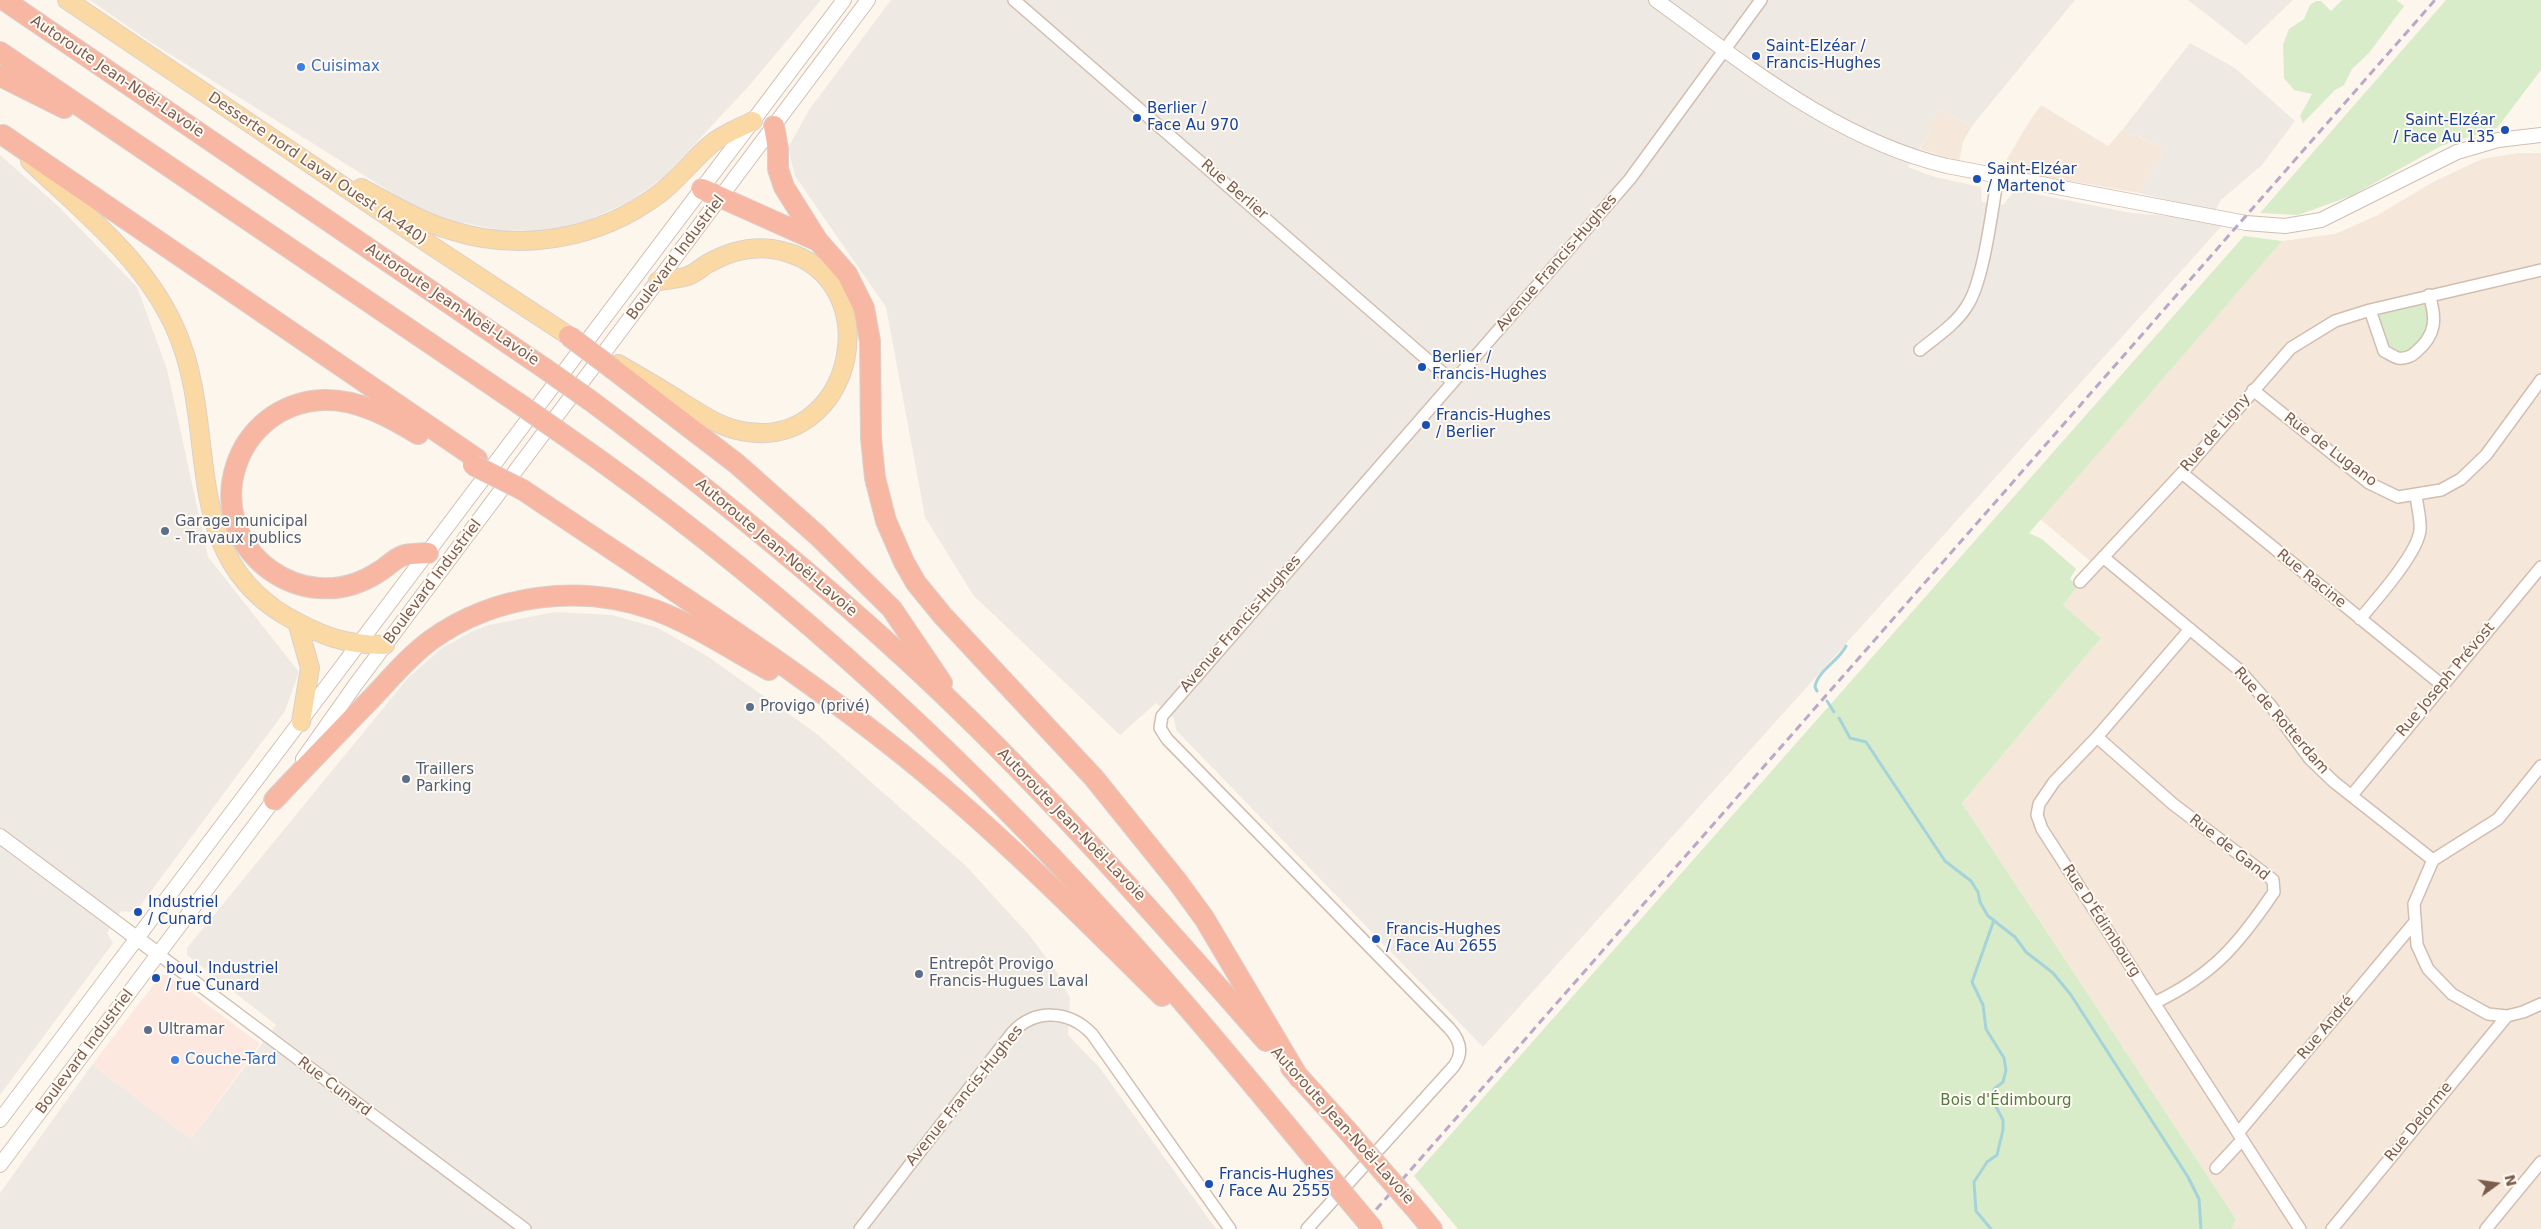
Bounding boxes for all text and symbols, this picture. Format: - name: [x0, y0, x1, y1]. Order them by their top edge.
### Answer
- street label: Autoroute Jean-Noël-Lavoie: [27, 12, 207, 142]
- place label: Saint-Elzéar / Francis-Hughes: [1766, 38, 1881, 73]
- marker: Saint-Elzéar / Francis-Hughes: [1750, 50, 1762, 62]
- place label: Cuisimax: [311, 58, 380, 76]
- marker: Cuisimax: [295, 61, 307, 73]
- street label: Desserte nord Laval Ouest (A-440): [204, 89, 430, 249]
- place label: Berlier / Face Au 970: [1147, 100, 1239, 135]
- marker: Berlier / Face Au 970: [1131, 112, 1143, 124]
- place label: Saint-Elzéar / Face Au 135: [2393, 112, 2495, 147]
- marker: Saint-Elzéar / Face Au 135: [2499, 124, 2511, 136]
- street label: Rue Berlier: [1197, 156, 1271, 224]
- place label: Saint-Elzéar / Martenot: [1987, 161, 2077, 196]
- marker: Saint-Elzéar / Martenot: [1971, 173, 1983, 185]
- street label: Avenue Francis-Hughes: [1493, 191, 1621, 335]
- street label: Boulevard Industriel: [623, 192, 729, 324]
- street label: Autoroute Jean-Noël-Lavoie: [362, 240, 542, 370]
- place label: Berlier / Francis-Hughes: [1432, 349, 1547, 384]
- marker: Berlier / Francis-Hughes: [1416, 361, 1428, 373]
- street label: Rue de Ligny: [2177, 390, 2255, 476]
- place label: Francis-Hughes / Berlier: [1436, 407, 1551, 442]
- street label: Rue de Lugano: [2280, 409, 2380, 491]
- marker: Francis-Hughes / Berlier: [1420, 419, 1432, 431]
- street label: Autoroute Jean-Noël-Lavoie: [692, 475, 860, 621]
- place label: Garage municipal - Travaux publics: [175, 513, 308, 548]
- street label: Boulevard Industriel: [380, 516, 486, 648]
- marker: Garage municipal - Travaux publics: [159, 525, 171, 537]
- street label: Rue Racine: [2273, 546, 2349, 612]
- street label: Avenue Francis-Hughes: [1177, 552, 1305, 696]
- street label: Rue Joseph Prévost: [2393, 619, 2499, 741]
- street label: Rue de Rotterdam: [2230, 664, 2332, 778]
- place label: Provigo (privé): [760, 698, 870, 716]
- marker: Provigo (privé): [744, 701, 756, 713]
- street label: Autoroute Jean-Noël-Lavoie: [993, 745, 1149, 905]
- place label: Traillers Parking: [416, 761, 474, 796]
- marker: Traillers Parking: [400, 773, 412, 785]
- street label: Rue de Gand: [2185, 811, 2273, 885]
- street label: Rue D'Édimbourg: [2058, 861, 2144, 981]
- place label: Industriel / Cunard: [148, 894, 218, 929]
- marker: Industriel / Cunard: [132, 906, 144, 918]
- place label: Francis-Hughes / Face Au 2655: [1386, 921, 1501, 956]
- marker: Francis-Hughes / Face Au 2655: [1370, 933, 1382, 945]
- place label: Entrepôt Provigo Francis-Hugues Laval: [929, 956, 1088, 991]
- place label: boul. Industriel / rue Cunard: [166, 960, 278, 995]
- marker: Entrepôt Provigo Francis-Hugues Laval: [913, 968, 925, 980]
- marker: boul. Industriel / rue Cunard: [150, 972, 162, 984]
- street label: Boulevard Industriel: [32, 986, 138, 1118]
- street label: Rue André: [2294, 992, 2358, 1064]
- place label: Ultramar: [158, 1021, 224, 1039]
- street label: Avenue Francis-Hughes: [903, 1022, 1027, 1170]
- marker: Ultramar: [142, 1024, 154, 1036]
- street label: Autoroute Jean-Noël-Lavoie: [1267, 1044, 1417, 1208]
- place label: Couche-Tard: [185, 1051, 276, 1069]
- marker: Couche-Tard: [169, 1054, 181, 1066]
- street label: Rue Cunard: [294, 1054, 374, 1120]
- street label: Rue Delorme: [2381, 1079, 2457, 1165]
- park label: Bois d'Édimbourg: [1940, 1092, 2072, 1110]
- north arrow: [2471, 1159, 2521, 1209]
- place label: Francis-Hughes / Face Au 2555: [1219, 1166, 1334, 1201]
- text: N: [2501, 1173, 2520, 1188]
- marker: Francis-Hughes / Face Au 2555: [1203, 1178, 1215, 1190]

